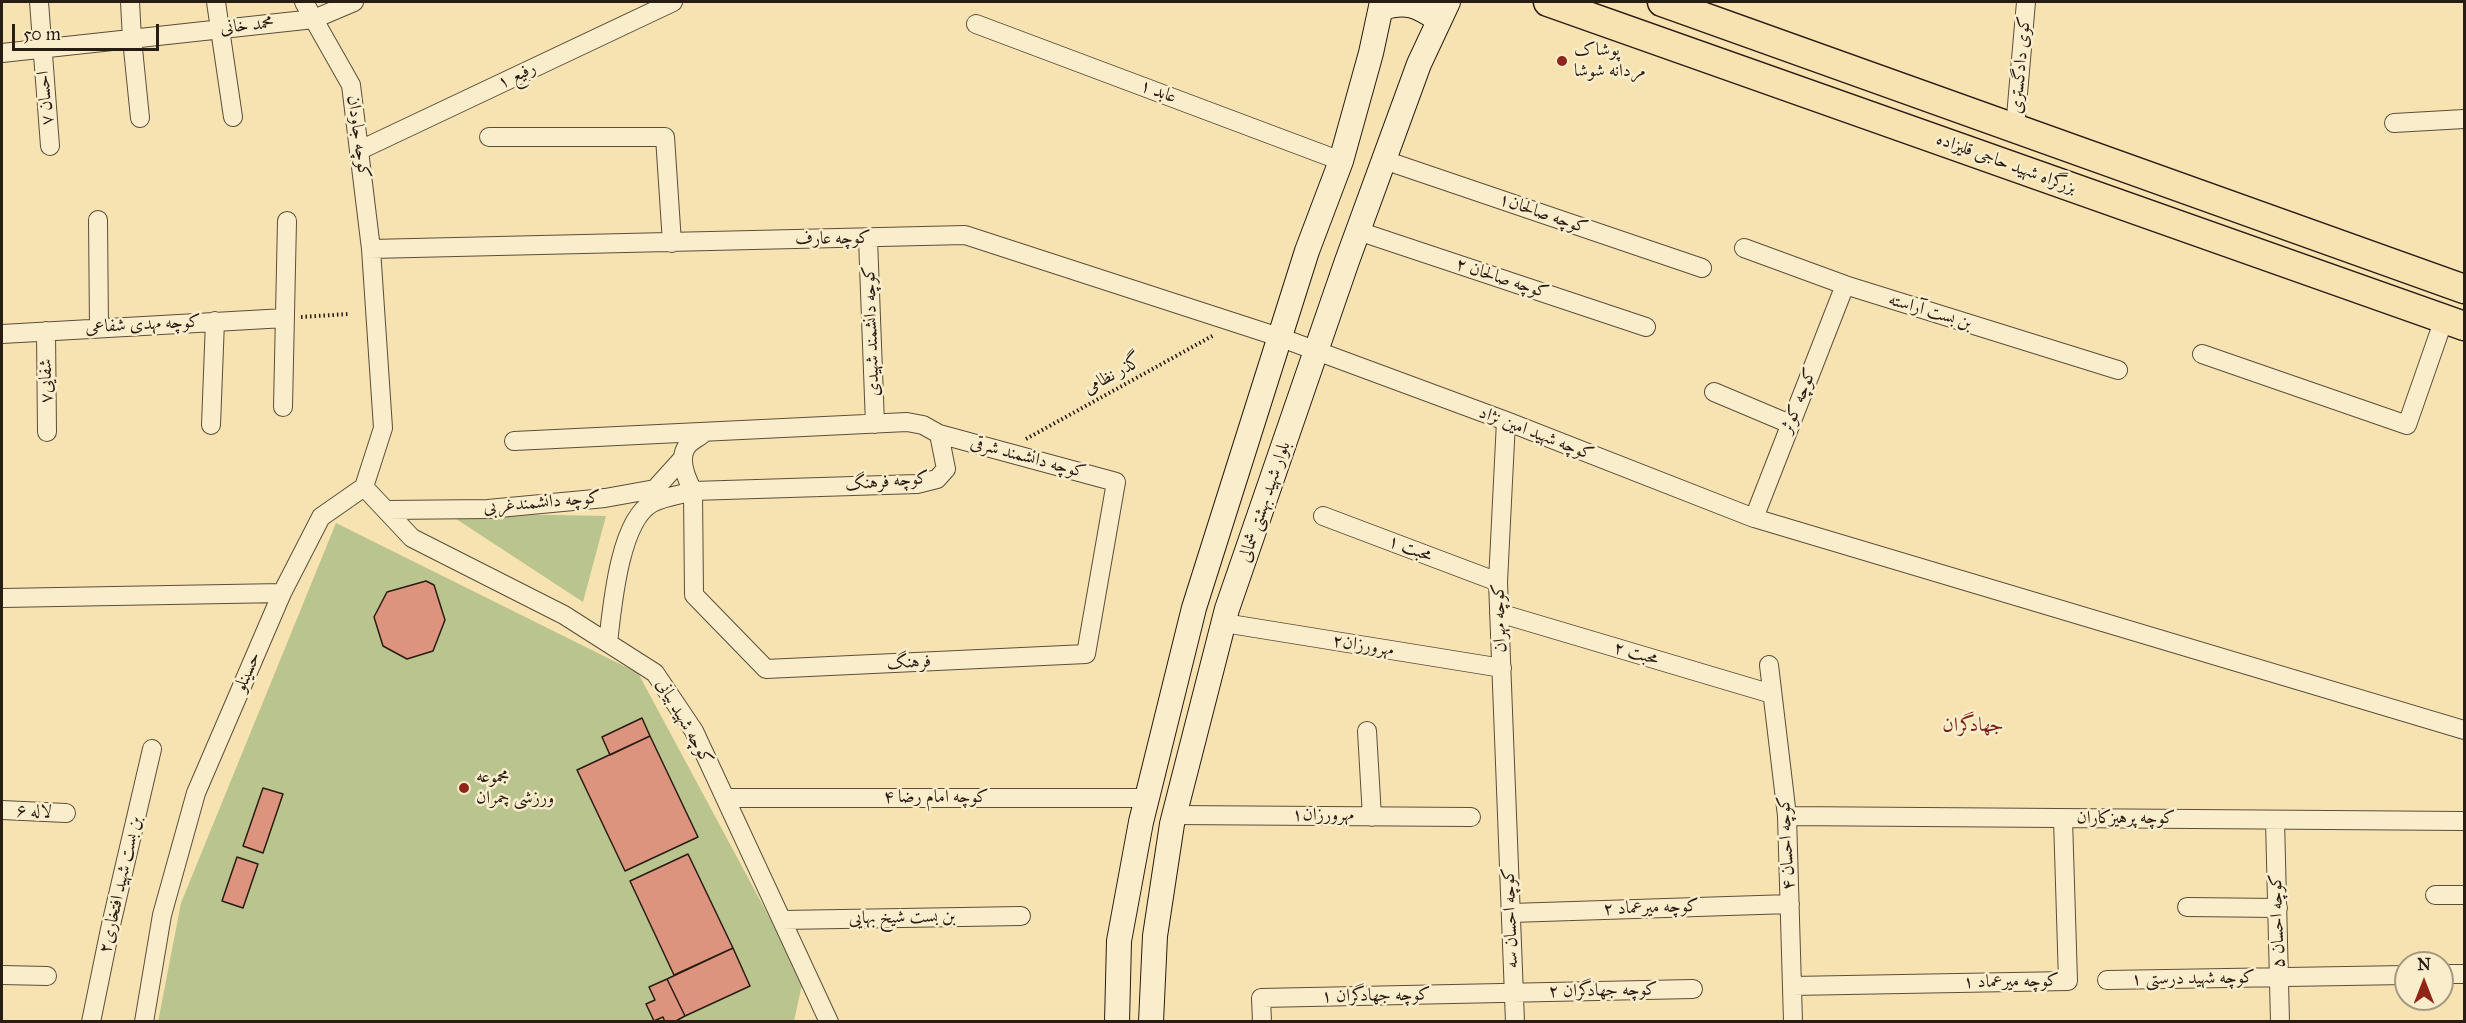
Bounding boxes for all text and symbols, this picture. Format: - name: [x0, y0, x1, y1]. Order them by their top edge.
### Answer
- scale bar: [15, 12, 162, 50]
- street label: محمد خانی: [219, 12, 275, 40]
- street label: کوی دادگستری: [2006, 15, 2036, 115]
- text: 50 m: [23, 23, 61, 45]
- place label: پوشاک مردانه شوشا: [1574, 40, 1646, 82]
- marker: پوشاک مردانه شوشا: [1555, 54, 1569, 68]
- street label: رفیع ۱: [494, 58, 540, 94]
- street label: احسان ۷: [33, 70, 59, 126]
- street label: عابد ۱: [1137, 75, 1179, 109]
- street label: کوچه جاودان: [341, 94, 375, 180]
- street label: بزرگراه شهید حاجی قلیزاده: [1933, 129, 2079, 199]
- street label: کوچه صالحان۱: [1496, 189, 1590, 239]
- street label: کوچه عارف: [795, 228, 871, 250]
- street label: کوچه صالحان ۲: [1453, 254, 1551, 304]
- street label: کوچه دانشمند شهیدی: [859, 265, 885, 397]
- street label: بن بست آراسته: [1886, 289, 1974, 335]
- street label: کوچه مهدی شفاعی: [85, 311, 201, 339]
- street label: گذر نظامی: [1080, 350, 1146, 400]
- street label: شفایی۷: [36, 359, 58, 403]
- street label: کوچه کوثر: [1776, 365, 1822, 437]
- street label: کوچه شهید امین نژاد: [1476, 402, 1596, 466]
- street label: کوچه دانشمند شرقی: [968, 432, 1088, 484]
- street label: بلوار شهید بهشتی شمالی: [1234, 439, 1296, 565]
- street label: کوچه فرهنگ: [844, 468, 930, 496]
- street label: کوچه دانشمندغربی: [482, 487, 602, 519]
- street label: محبت ۱: [1385, 531, 1435, 567]
- street label: کوچه مهران: [1488, 583, 1512, 653]
- street label: مهرورزان۲: [1331, 630, 1395, 662]
- street label: محبت ۲: [1611, 637, 1661, 671]
- street label: حسینلو: [230, 649, 266, 695]
- street label: فرهنگ: [886, 651, 932, 675]
- street label: کوچه شهید بیانی: [651, 675, 717, 769]
- district label: جهادگران: [1942, 714, 2004, 738]
- place label: مجموعه ورزشی چمران: [476, 767, 554, 810]
- marker: مجموعه ورزشی چمران: [457, 781, 471, 795]
- street label: کوچه امام رضا ۴: [884, 787, 988, 809]
- street label: کوچه احسان ۴: [1774, 795, 1800, 891]
- street label: لاله ۶: [16, 801, 52, 823]
- street label: مهرورزان۱: [1292, 805, 1354, 827]
- street label: کوچه پرهیزکاران: [2077, 808, 2175, 830]
- street label: بن بست شهید افتخاری۲: [95, 814, 147, 956]
- street label: کوچه احسان سه: [1498, 867, 1524, 969]
- street label: کوچه احسان ۵: [2266, 873, 2290, 969]
- street label: کوچه میرعماد ۲: [1603, 896, 1699, 920]
- street label: بن بست شیخ بهایی: [848, 906, 956, 930]
- north arrow: [2394, 951, 2454, 1011]
- text: N: [2417, 955, 2431, 974]
- street label: کوچه شهید درستی ۱: [2131, 967, 2255, 991]
- street label: کوچه میرعماد ۱: [1963, 970, 2059, 994]
- street label: کوچه جهادگران ۲: [1548, 979, 1658, 1003]
- street label: کوچه جهادگران ۱: [1321, 984, 1431, 1008]

